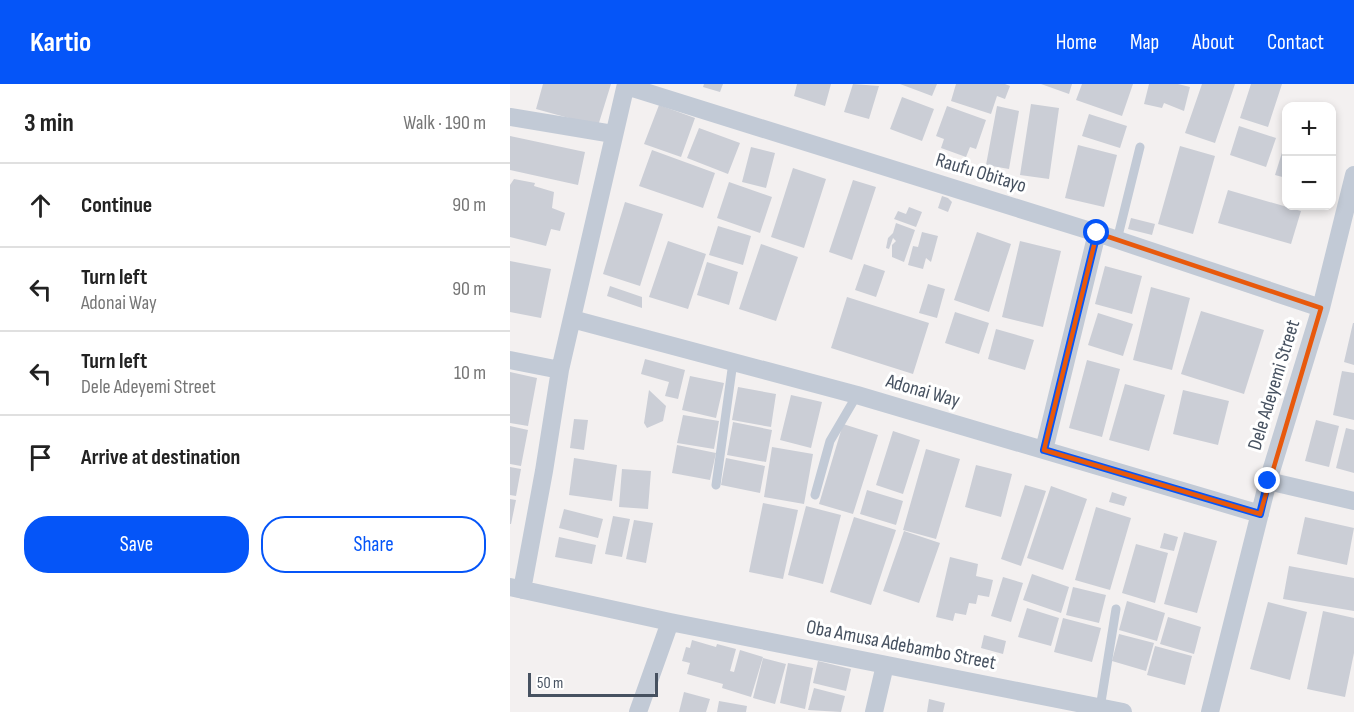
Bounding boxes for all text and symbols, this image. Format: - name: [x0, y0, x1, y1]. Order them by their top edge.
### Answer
- text: Kartio: [30, 26, 91, 59]
- text: Home: [1056, 30, 1097, 55]
- text: Map: [1130, 30, 1159, 55]
- text: About: [1192, 30, 1234, 55]
- text: Contact: [1267, 30, 1324, 55]
- map controls: [1282, 102, 1336, 210]
- button: +: [1282, 102, 1336, 156]
- text: 3 min: [24, 108, 74, 139]
- text: Walk · 190 m: [403, 111, 486, 135]
- street label: Raufu Obitayo: [933, 148, 1029, 198]
- button: −: [1282, 156, 1336, 210]
- icon: ahead: [24, 189, 57, 222]
- text: Continue: [81, 192, 152, 219]
- text: 90 m: [452, 193, 486, 217]
- route start: [1083, 219, 1109, 245]
- text: Turn left: [81, 264, 147, 291]
- icon: left: [24, 273, 57, 306]
- text: 90 m: [452, 277, 486, 301]
- text: Adonai Way: [81, 291, 157, 315]
- street label: Dele Adeyemi Street: [1243, 317, 1305, 453]
- text: Turn left: [81, 348, 147, 375]
- icon: left: [24, 357, 57, 390]
- text: 10 m: [454, 361, 486, 385]
- street label: Adonai Way: [882, 369, 963, 413]
- text: Dele Adeyemi Street: [81, 375, 216, 399]
- icon: arrive: [24, 441, 57, 474]
- text: Arrive at destination: [81, 444, 240, 471]
- route end: [1254, 467, 1280, 493]
- button: Save: [24, 516, 249, 573]
- button: Share: [261, 516, 486, 573]
- street label: Oba Amusa Adebambo Street: [804, 615, 998, 675]
- scale bar: [528, 670, 658, 698]
- text: 50 m: [537, 674, 563, 693]

